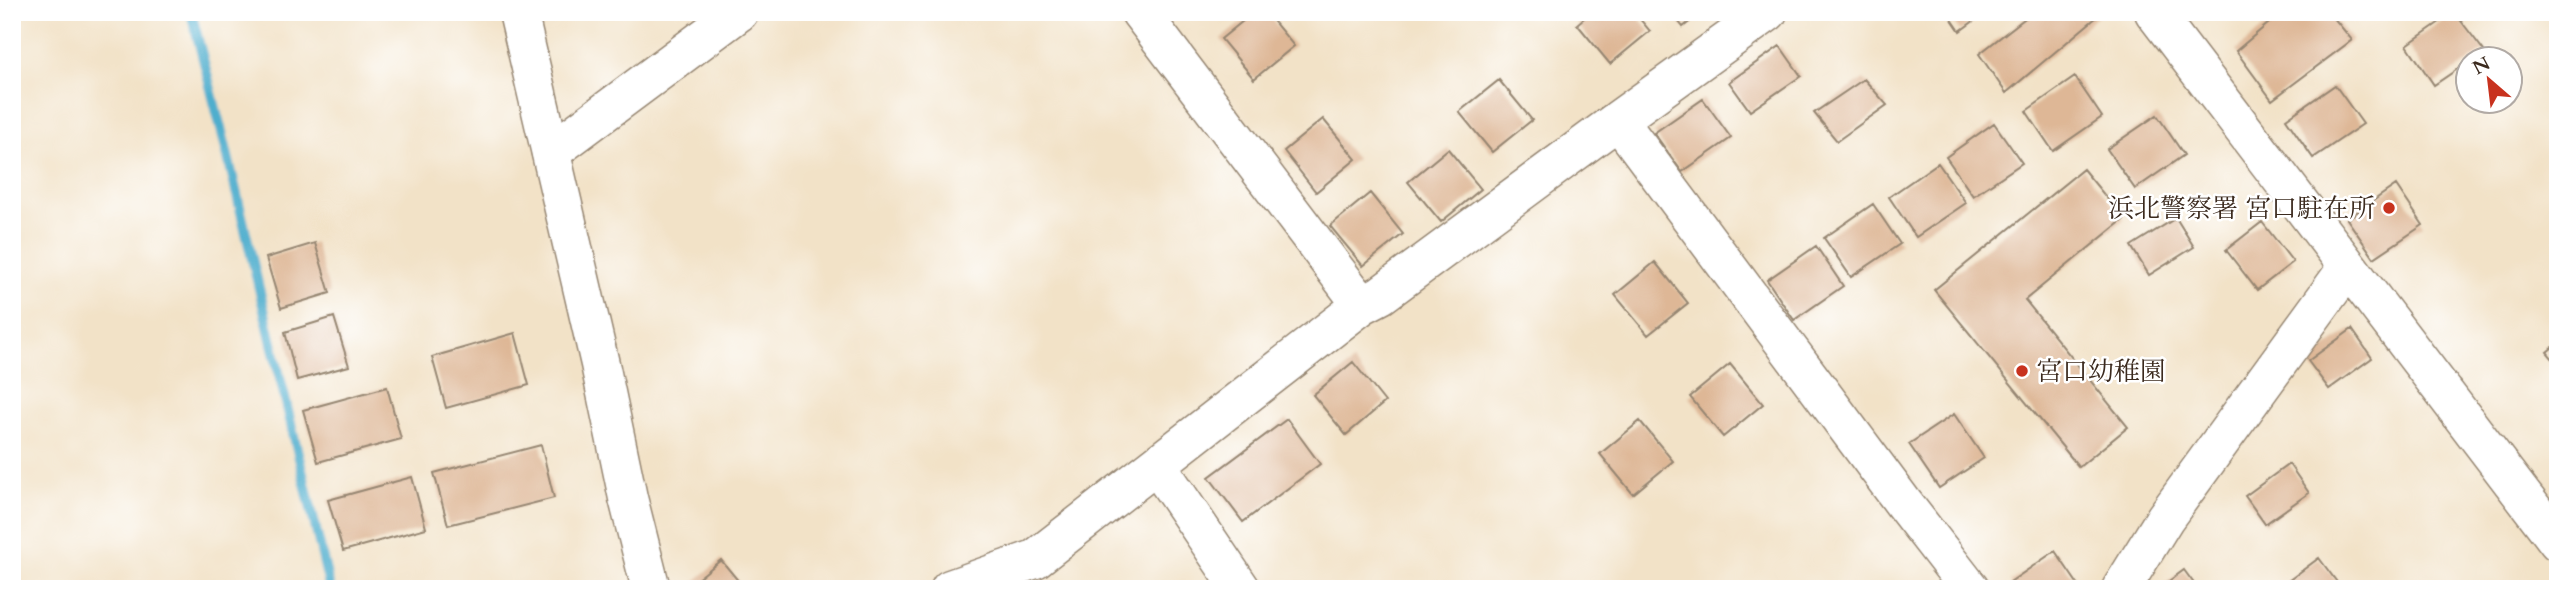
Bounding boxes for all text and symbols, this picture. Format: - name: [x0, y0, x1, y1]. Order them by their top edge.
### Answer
- north arrow: [2454, 46, 2524, 116]
- text: N: [2468, 50, 2495, 81]
- place label: 浜北警察署 宮口駐在所: [2108, 191, 2375, 226]
- marker: 浜北警察署 宮口駐在所: [2381, 200, 2397, 216]
- place label: 宮口幼稚園: [2036, 354, 2166, 389]
- marker: 宮口幼稚園: [2014, 363, 2030, 379]

